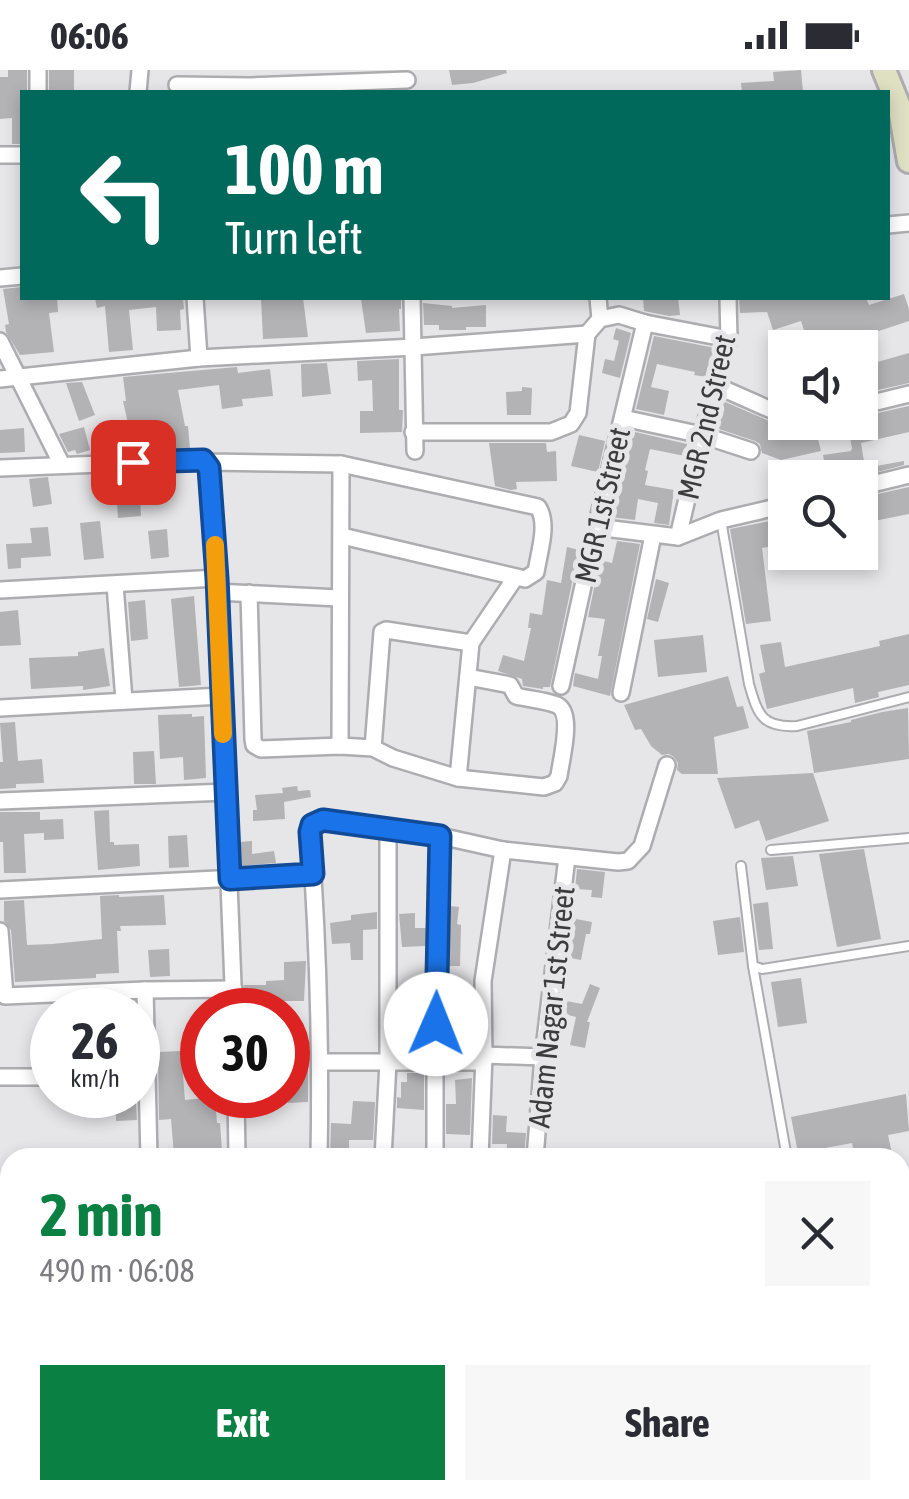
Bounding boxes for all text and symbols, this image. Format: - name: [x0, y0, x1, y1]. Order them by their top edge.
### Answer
- text: 06:06: [50, 14, 129, 57]
- text: 100 m: [225, 129, 384, 209]
- icon: left: [60, 130, 190, 260]
- text: Turn left: [225, 212, 363, 264]
- map controls: [768, 330, 878, 570]
- button: sound: [768, 330, 878, 440]
- street label: MGR 2nd Street: [671, 331, 741, 503]
- pin: [91, 420, 176, 505]
- street label: MGR 1st Street: [568, 424, 636, 586]
- icon: arrive: [106, 435, 161, 490]
- button: search: [768, 460, 878, 570]
- street label: Adam Nagar 1st Street: [521, 885, 581, 1129]
- position arrow: [384, 972, 488, 1076]
- speed limit sign: 30: [180, 988, 310, 1118]
- text: 26: [71, 1012, 118, 1070]
- text: km/h: [70, 1064, 120, 1092]
- text: 2 min: [40, 1180, 163, 1249]
- button: close: [765, 1181, 870, 1286]
- text: 490 m · 06:08: [40, 1252, 195, 1289]
- button: Exit: [40, 1365, 445, 1480]
- button: Share: [465, 1365, 870, 1480]

